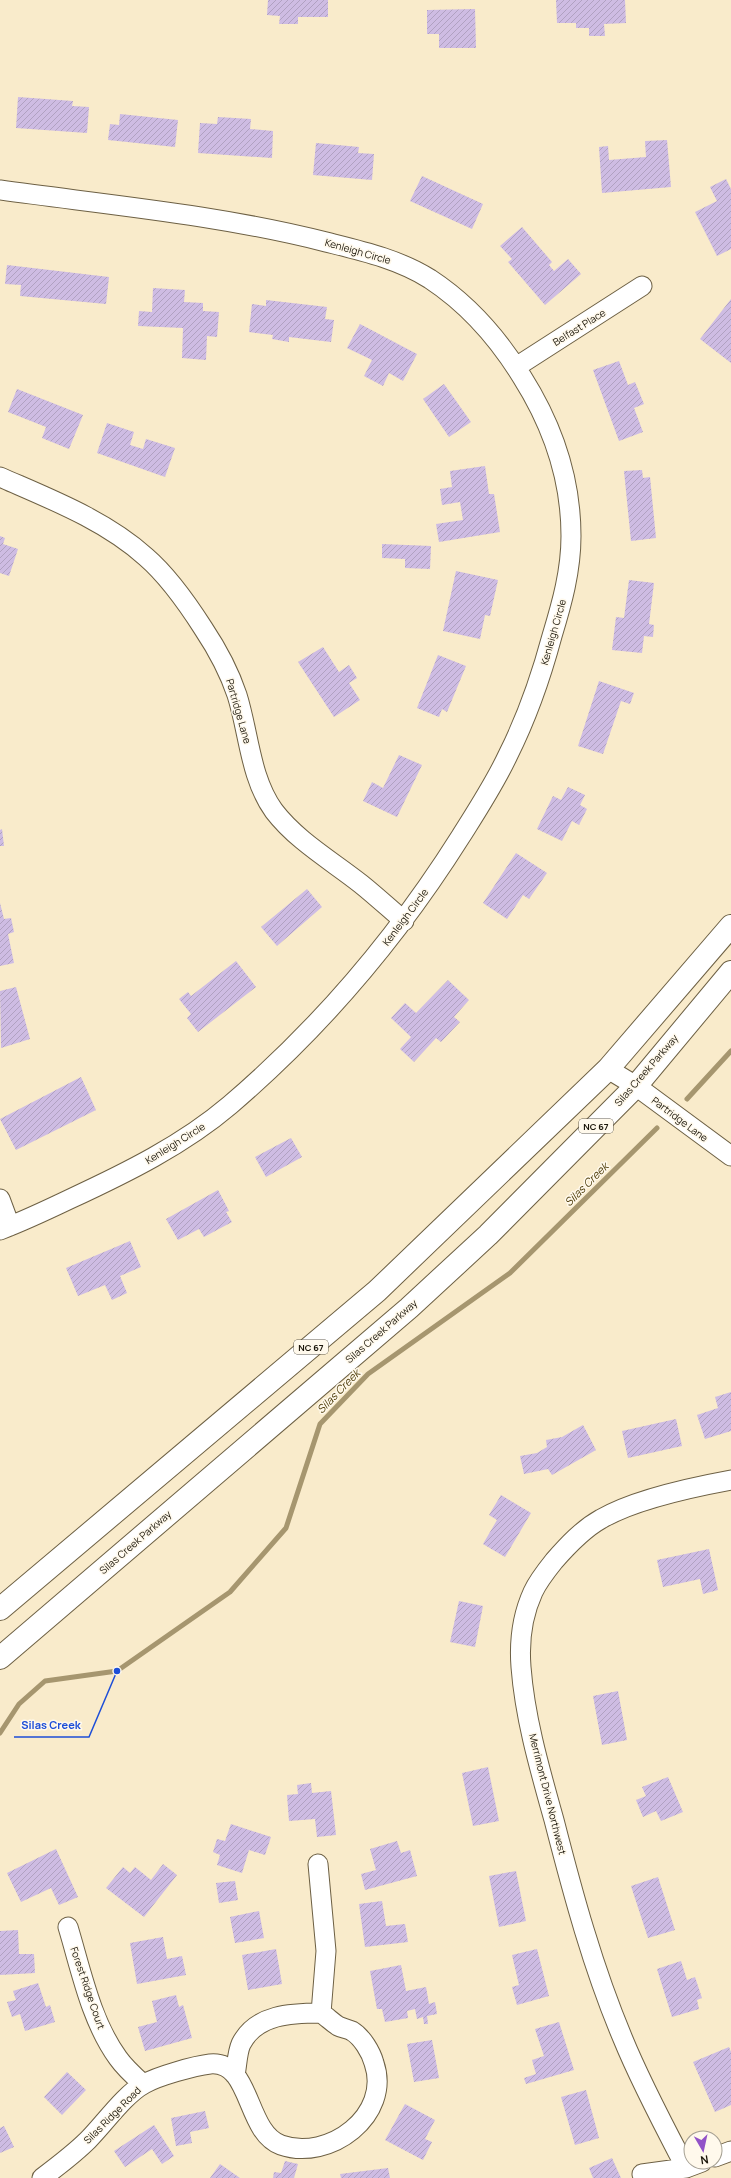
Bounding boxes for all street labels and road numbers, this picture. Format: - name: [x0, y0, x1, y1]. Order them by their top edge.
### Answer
- street label: Kenleigh Circle: [323, 235, 393, 267]
- street label: Belfast Place: [550, 305, 608, 349]
- street label: Kenleigh Circle: [537, 597, 569, 667]
- street label: Partridge Lane: [223, 677, 255, 745]
- street label: Kenleigh Circle: [379, 885, 431, 948]
- street label: Silas Creek Parkway: [611, 1031, 682, 1109]
- street label: Partridge Lane: [649, 1093, 711, 1145]
- street label: Kenleigh Circle: [142, 1119, 208, 1167]
- road number: NC 67: [579, 1119, 613, 1133]
- street label: Silas Creek Parkway: [342, 1295, 420, 1366]
- road number: NC 67: [294, 1340, 328, 1354]
- street label: Silas Creek Parkway: [96, 1506, 174, 1577]
- street label: Merrimont Drive Northwest: [526, 1732, 570, 1856]
- street label: Forest Ridge Court: [67, 1945, 109, 2031]
- street label: Silas Ridge Road: [80, 2083, 144, 2147]

